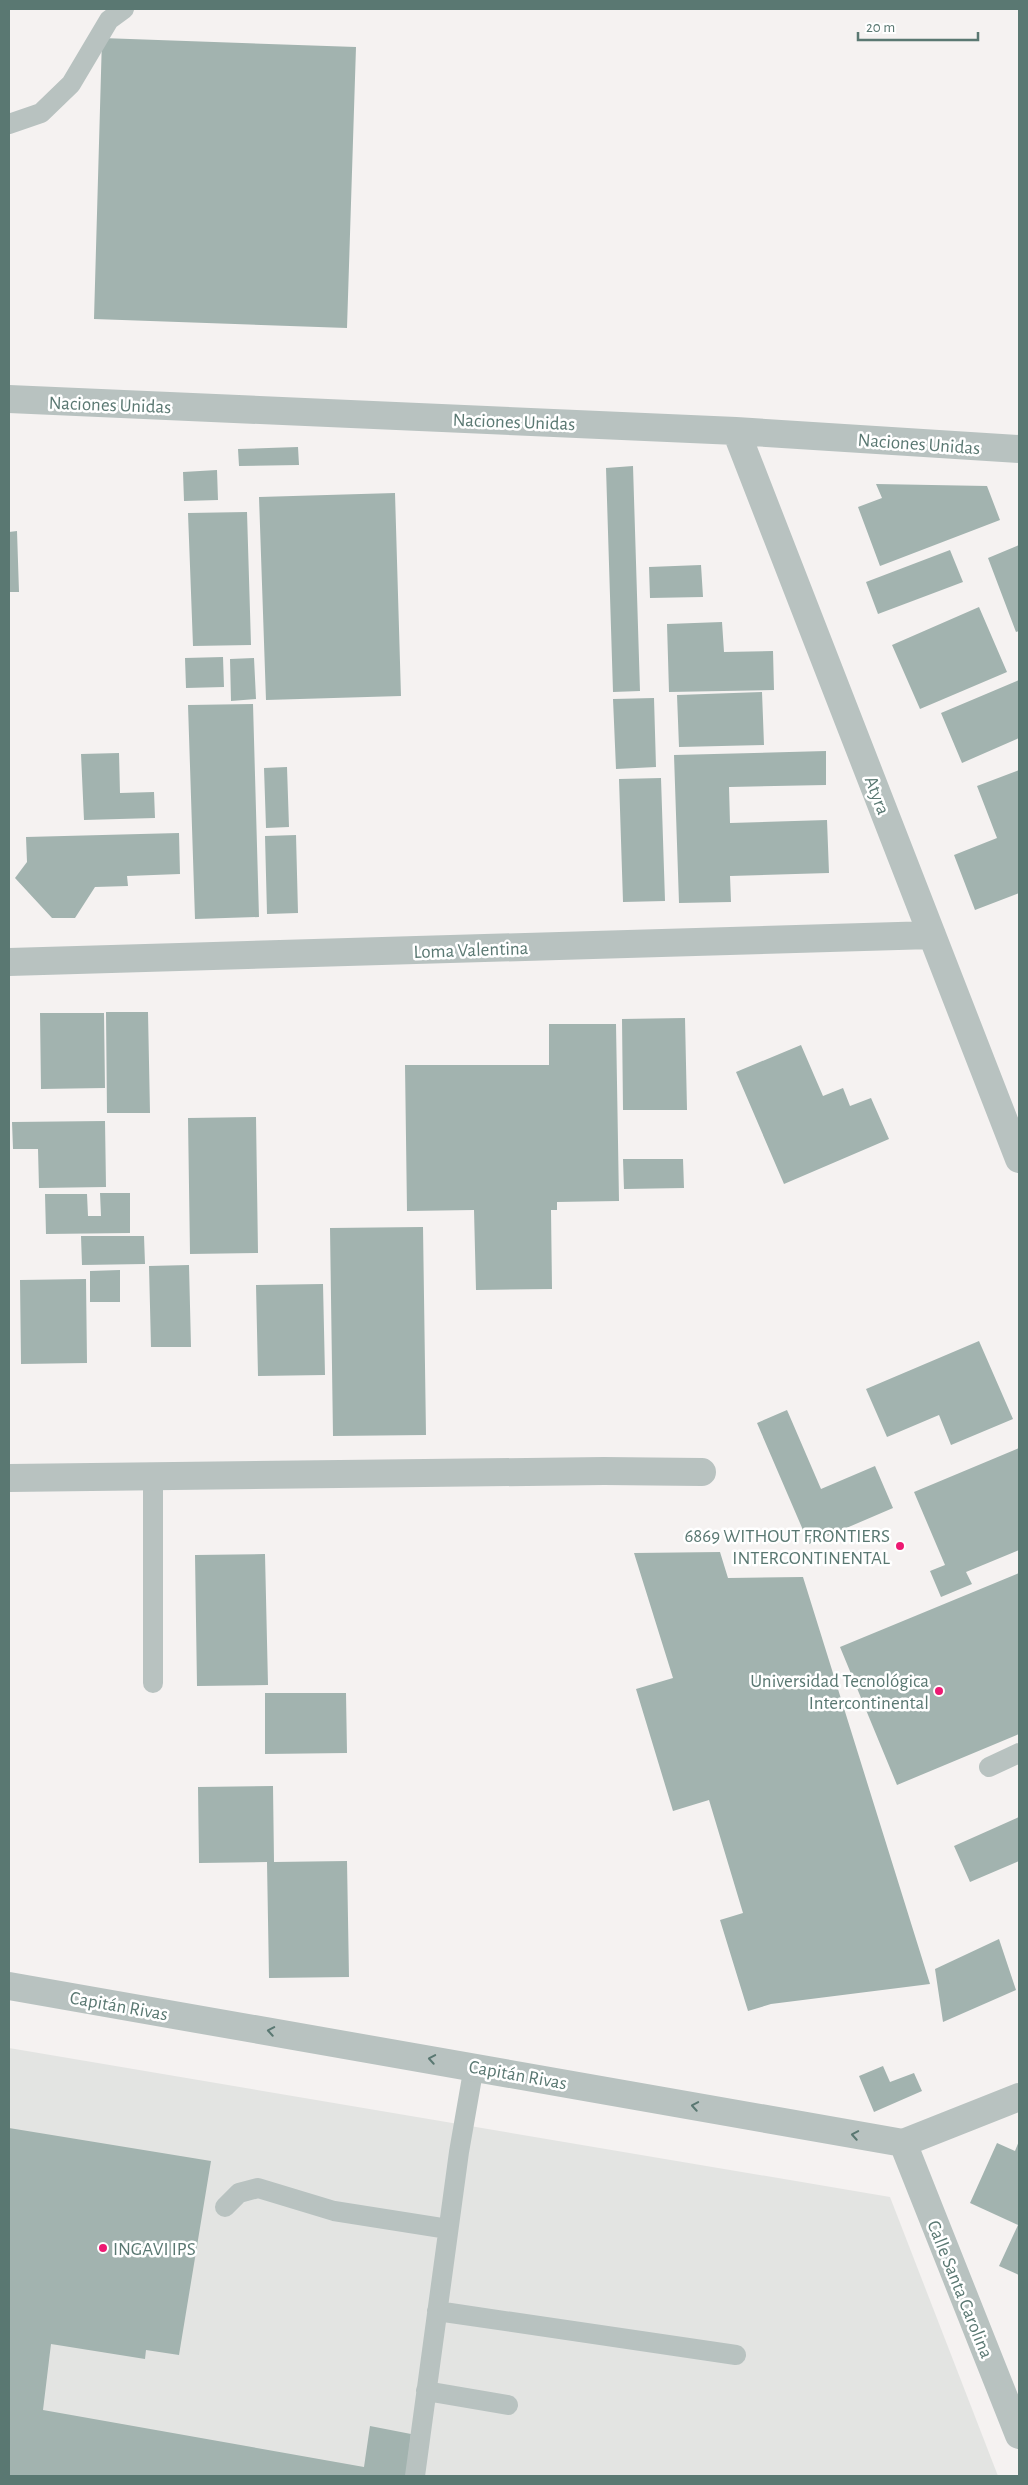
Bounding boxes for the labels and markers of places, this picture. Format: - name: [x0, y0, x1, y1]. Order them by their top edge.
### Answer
- place label: 6869 WITHOUT FRONTIERS INTERCONTINENTAL: [684, 1527, 890, 1568]
- marker: 6869 WITHOUT FRONTIERS INTERCONTINENTAL: [894, 1540, 906, 1552]
- place label: Universidad Tecnológica Intercontinental: [750, 1672, 929, 1713]
- marker: Universidad Tecnológica Intercontinental: [933, 1685, 945, 1697]
- place label: INGAVI IPS: [113, 2240, 196, 2259]
- marker: INGAVI IPS: [97, 2242, 109, 2254]

